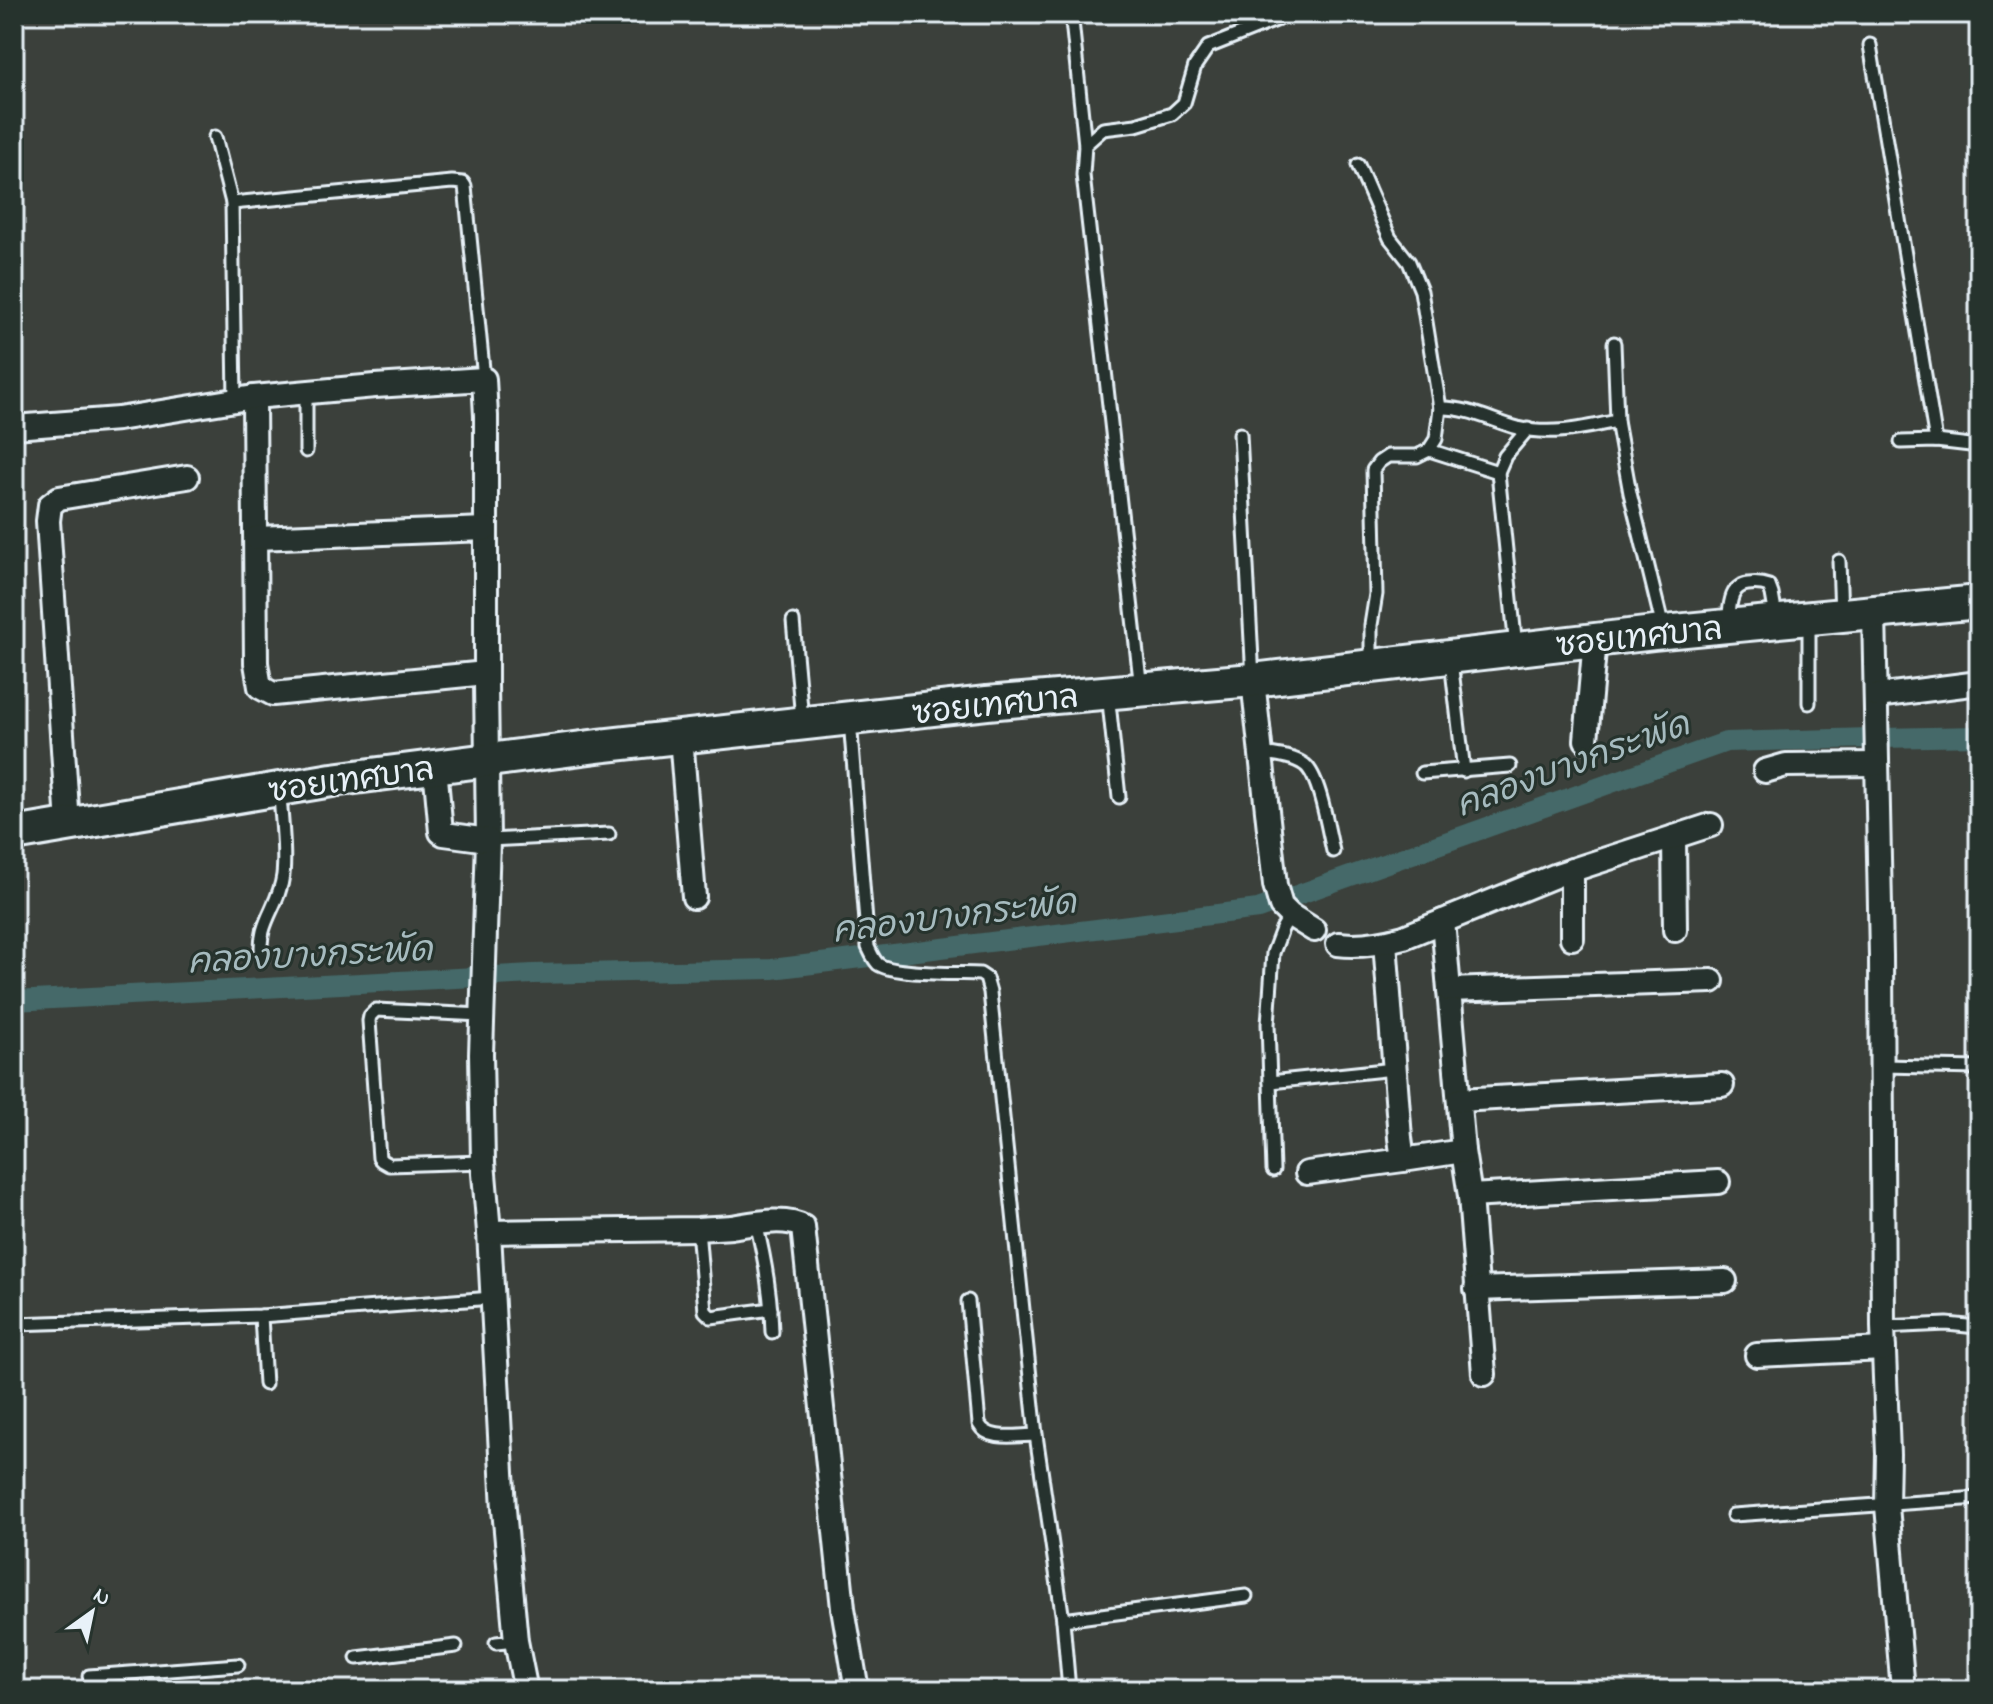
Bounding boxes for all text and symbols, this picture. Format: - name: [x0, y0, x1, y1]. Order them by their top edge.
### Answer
- street label: ซอยเทศบาล: [1554, 607, 1725, 672]
- street label: ซอยเทศบาล: [910, 675, 1081, 740]
- water label: คลองบางกระพัด: [1450, 701, 1698, 832]
- street label: ซอยเทศบาล: [266, 748, 437, 817]
- water label: คลองบางกระพัด: [830, 879, 1081, 959]
- water label: คลองบางกระพัด: [187, 927, 435, 989]
- north arrow: [52, 1572, 132, 1652]
- text: N: [86, 1580, 116, 1615]

